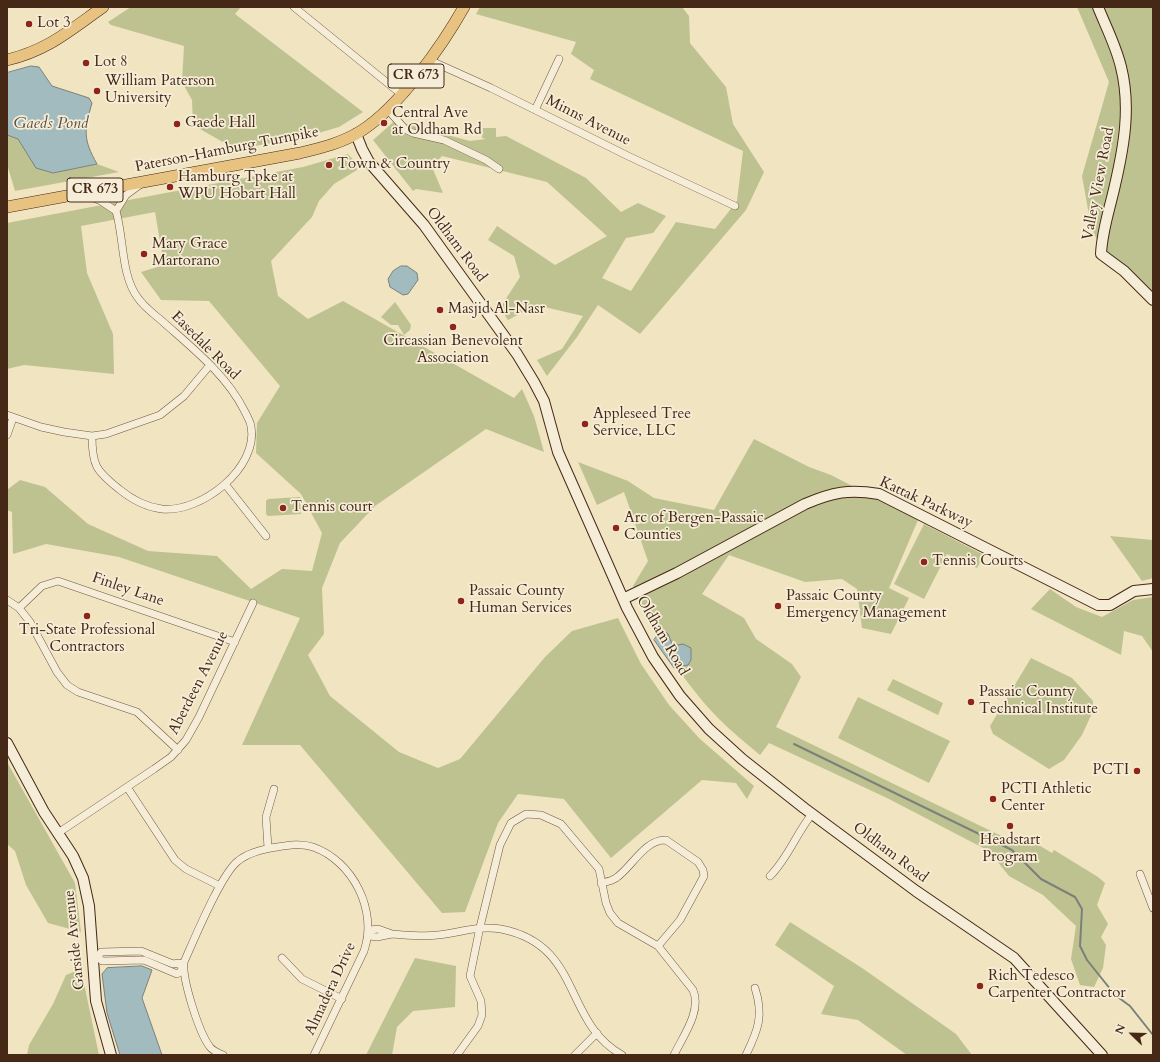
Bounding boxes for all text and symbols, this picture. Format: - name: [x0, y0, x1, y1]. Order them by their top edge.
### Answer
- place label: Lot 3: [37, 15, 71, 33]
- marker: Lot 3: [24, 19, 34, 29]
- place label: Lot 8: [94, 54, 128, 72]
- marker: Lot 8: [81, 58, 91, 68]
- road number: CR 673: [388, 64, 444, 88]
- place label: William Paterson University: [105, 73, 215, 108]
- marker: William Paterson University: [92, 86, 102, 96]
- street label: Minns Avenue: [542, 92, 634, 150]
- place label: Central Ave at Oldham Rd: [392, 105, 482, 140]
- water label: Gaeds Pond: [14, 114, 88, 134]
- place label: Gaede Hall: [185, 115, 256, 133]
- marker: Central Ave at Oldham Rd: [379, 118, 389, 128]
- marker: Gaede Hall: [172, 119, 182, 129]
- street label: Paterson-Hamburg Turnpike: [134, 123, 320, 177]
- street label: Valley View Road: [1079, 126, 1119, 242]
- place label: Town & Country: [337, 156, 450, 174]
- marker: Town & Country: [324, 160, 334, 170]
- place label: Hamburg Tpke at WPU Hobart Hall: [178, 169, 296, 204]
- road number: CR 673: [67, 178, 123, 202]
- marker: Hamburg Tpke at WPU Hobart Hall: [165, 182, 175, 192]
- street label: Oldham Road: [422, 204, 490, 286]
- place label: Mary Grace Martorano: [152, 236, 228, 271]
- marker: Mary Grace Martorano: [139, 249, 149, 259]
- place label: Masjid Al-Nasr: [448, 301, 545, 319]
- marker: Masjid Al-Nasr: [435, 305, 445, 315]
- street label: Easedale Road: [167, 308, 243, 384]
- marker: Circassian Benevolent Association: [448, 322, 458, 332]
- place label: Circassian Benevolent Association: [383, 333, 523, 368]
- place label: Appleseed Tree Service, LLC: [593, 406, 691, 441]
- marker: Appleseed Tree Service, LLC: [580, 419, 590, 429]
- street label: Kattak Parkway: [876, 474, 976, 532]
- place label: Tennis court: [291, 499, 373, 517]
- marker: Tennis court: [278, 503, 288, 513]
- place label: Arc of Bergen-Passaic Counties: [624, 510, 764, 545]
- marker: Arc of Bergen-Passaic Counties: [611, 523, 621, 533]
- place label: Tennis Courts: [932, 553, 1023, 571]
- marker: Tennis Courts: [919, 557, 929, 567]
- street label: Finley Lane: [90, 569, 166, 611]
- place label: Passaic County Human Services: [469, 583, 572, 618]
- place label: Passaic County Emergency Management: [786, 588, 946, 623]
- street label: Oldham Road: [632, 593, 692, 679]
- marker: Passaic County Human Services: [456, 596, 466, 606]
- marker: Passaic County Emergency Management: [773, 601, 783, 611]
- marker: Tri-State Professional Contractors: [82, 611, 92, 621]
- place label: Tri-State Professional Contractors: [19, 622, 155, 657]
- street label: Aberdeen Avenue: [165, 628, 233, 738]
- place label: Passaic County Technical Institute: [979, 684, 1098, 719]
- marker: Passaic County Technical Institute: [966, 697, 976, 707]
- place label: PCTI: [1093, 762, 1129, 780]
- marker: PCTI: [1132, 766, 1142, 776]
- place label: PCTI Athletic Center: [1001, 781, 1092, 816]
- marker: PCTI Athletic Center: [988, 794, 998, 804]
- street label: Oldham Road: [849, 819, 931, 887]
- marker: Headstart Program: [1005, 821, 1015, 831]
- place label: Headstart Program: [980, 832, 1040, 867]
- street label: Garside Avenue: [61, 889, 89, 991]
- street label: Almadera Drive: [302, 940, 360, 1038]
- place label: Rich Tedesco Carpenter Contractor: [988, 968, 1126, 1003]
- marker: Rich Tedesco Carpenter Contractor: [975, 981, 985, 991]
- north arrow: [1112, 1014, 1152, 1054]
- text: N: [1112, 1022, 1129, 1036]

